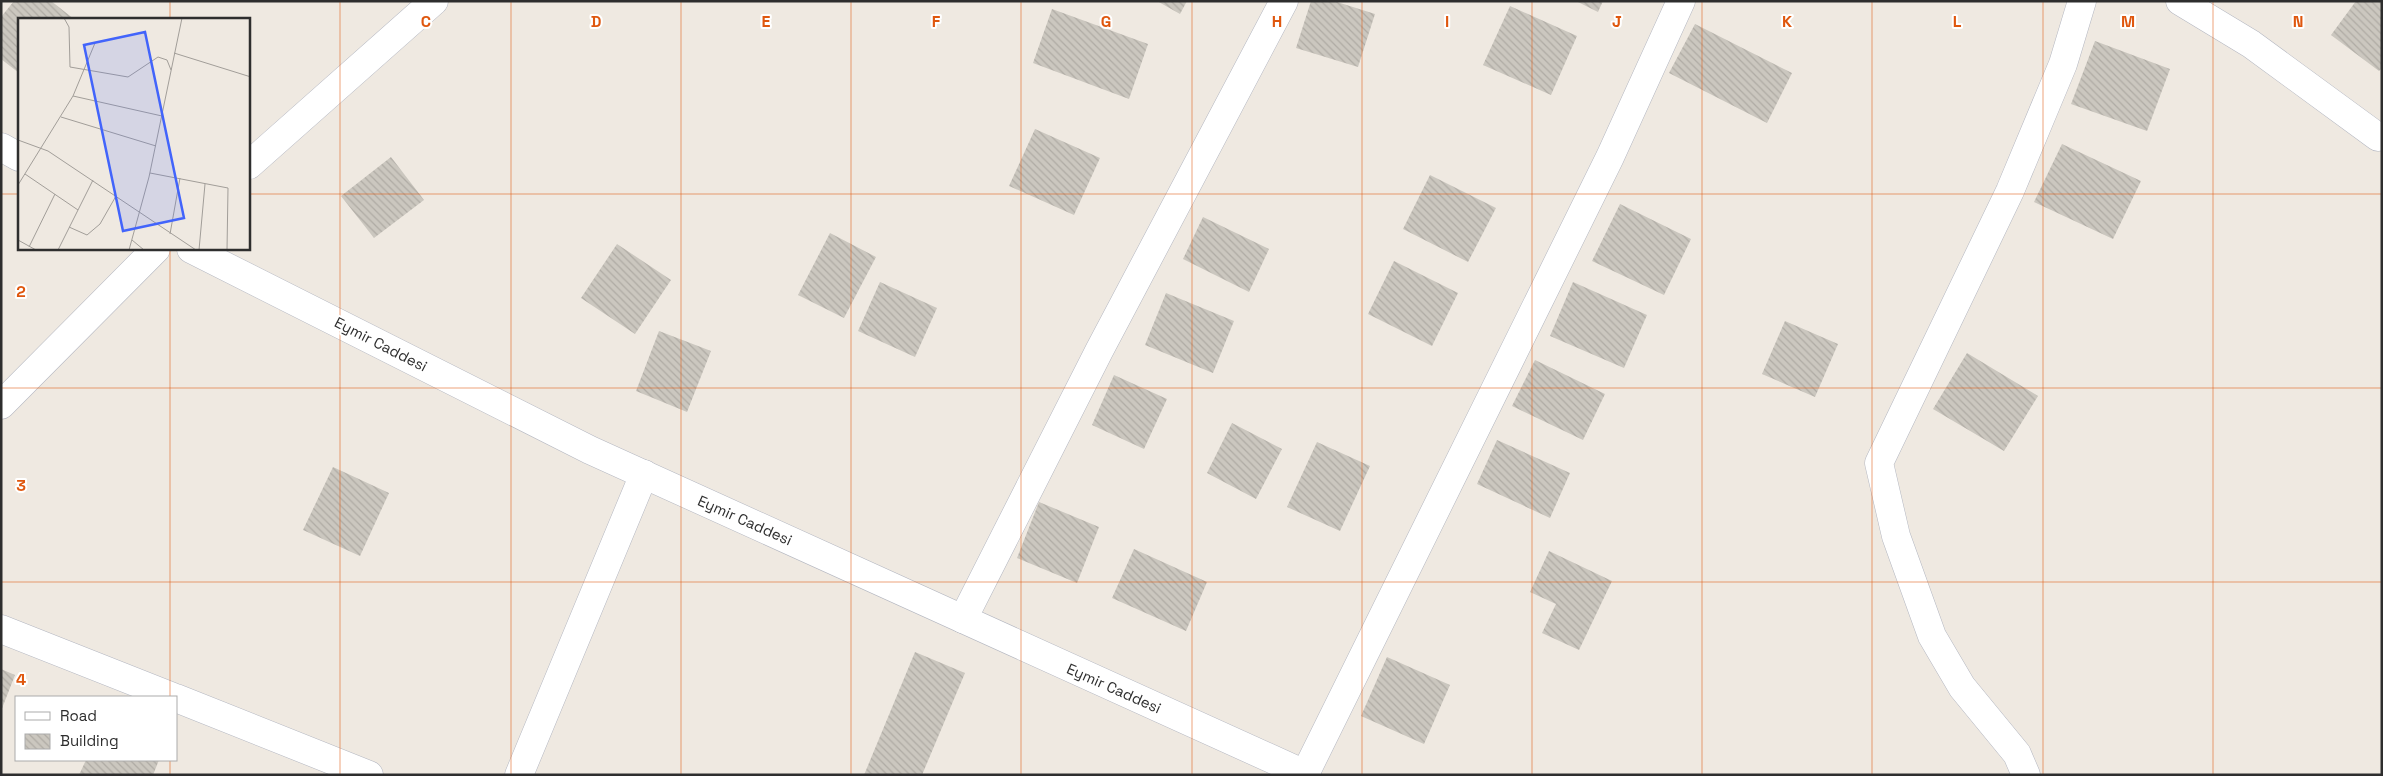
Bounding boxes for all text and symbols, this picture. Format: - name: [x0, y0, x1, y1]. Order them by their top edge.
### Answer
- text: C: [421, 11, 431, 32]
- text: D: [591, 11, 601, 32]
- text: E: [762, 11, 771, 32]
- text: F: [932, 11, 941, 32]
- text: G: [1101, 11, 1111, 32]
- text: H: [1272, 11, 1282, 32]
- text: I: [1445, 11, 1449, 32]
- text: J: [1612, 11, 1622, 32]
- text: K: [1782, 11, 1792, 32]
- text: L: [1953, 11, 1962, 32]
- text: M: [2121, 11, 2135, 32]
- text: N: [2293, 11, 2303, 32]
- inset map: [18, 18, 250, 250]
- text: 2: [16, 281, 26, 302]
- street label: Eymir Caddesi: [331, 312, 431, 376]
- text: 3: [16, 475, 26, 496]
- street label: Eymir Caddesi: [695, 491, 795, 549]
- street label: Eymir Caddesi: [1064, 659, 1164, 717]
- text: 4: [16, 669, 26, 690]
- legend: [15, 696, 178, 761]
- text: Road: [60, 706, 97, 725]
- text: Building: [60, 731, 119, 750]

